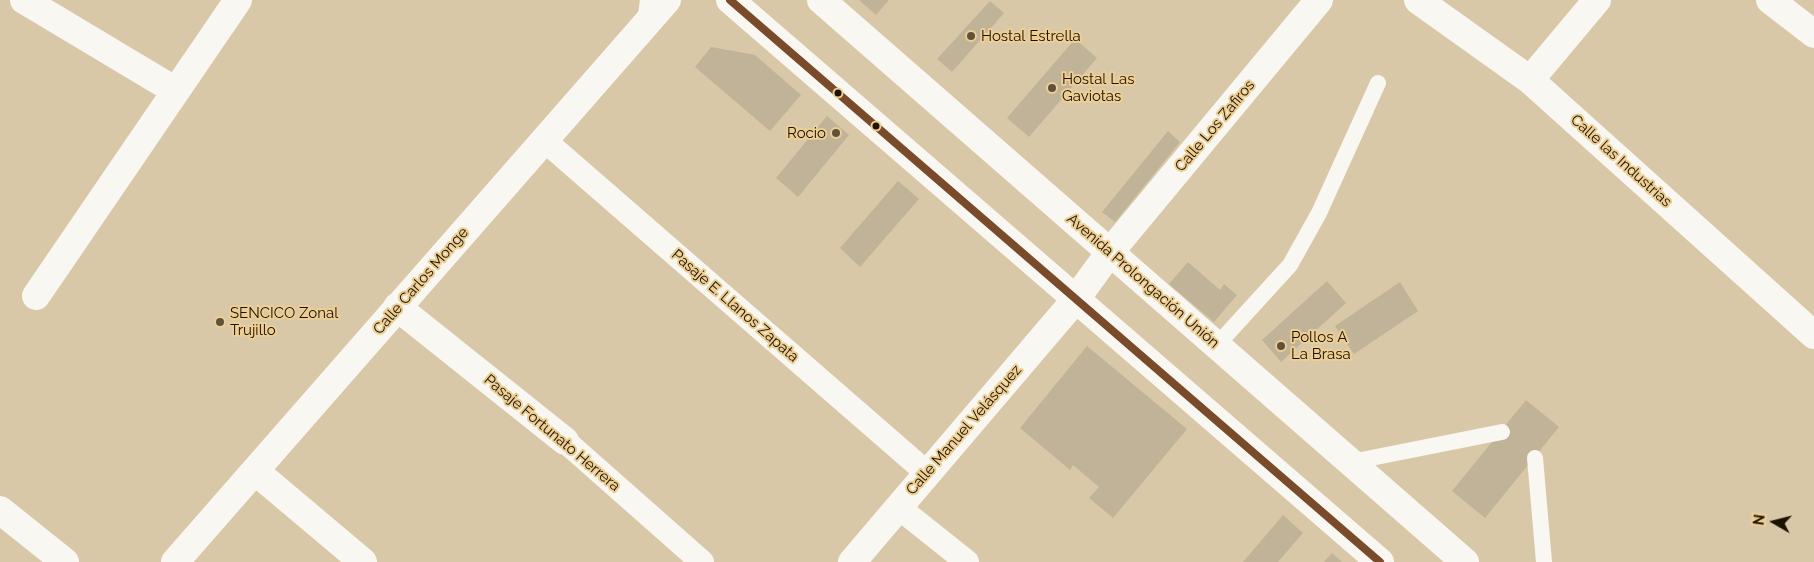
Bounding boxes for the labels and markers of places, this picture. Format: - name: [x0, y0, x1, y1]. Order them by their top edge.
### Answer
- place label: Hostal Estrella: [981, 27, 1081, 45]
- marker: Hostal Estrella: [965, 30, 977, 42]
- place label: Hostal Las Gaviotas: [1062, 70, 1134, 105]
- marker: Hostal Las Gaviotas: [1046, 82, 1058, 94]
- unlabelled marker: [833, 88, 843, 98]
- unlabelled marker: [871, 121, 881, 131]
- place label: Rocio: [787, 124, 826, 142]
- marker: Rocio: [830, 127, 842, 139]
- place label: SENCICO Zonal Trujillo: [230, 304, 338, 339]
- marker: SENCICO Zonal Trujillo: [214, 316, 226, 328]
- place label: Pollos A La Brasa: [1291, 328, 1351, 363]
- marker: Pollos A La Brasa: [1275, 340, 1287, 352]

